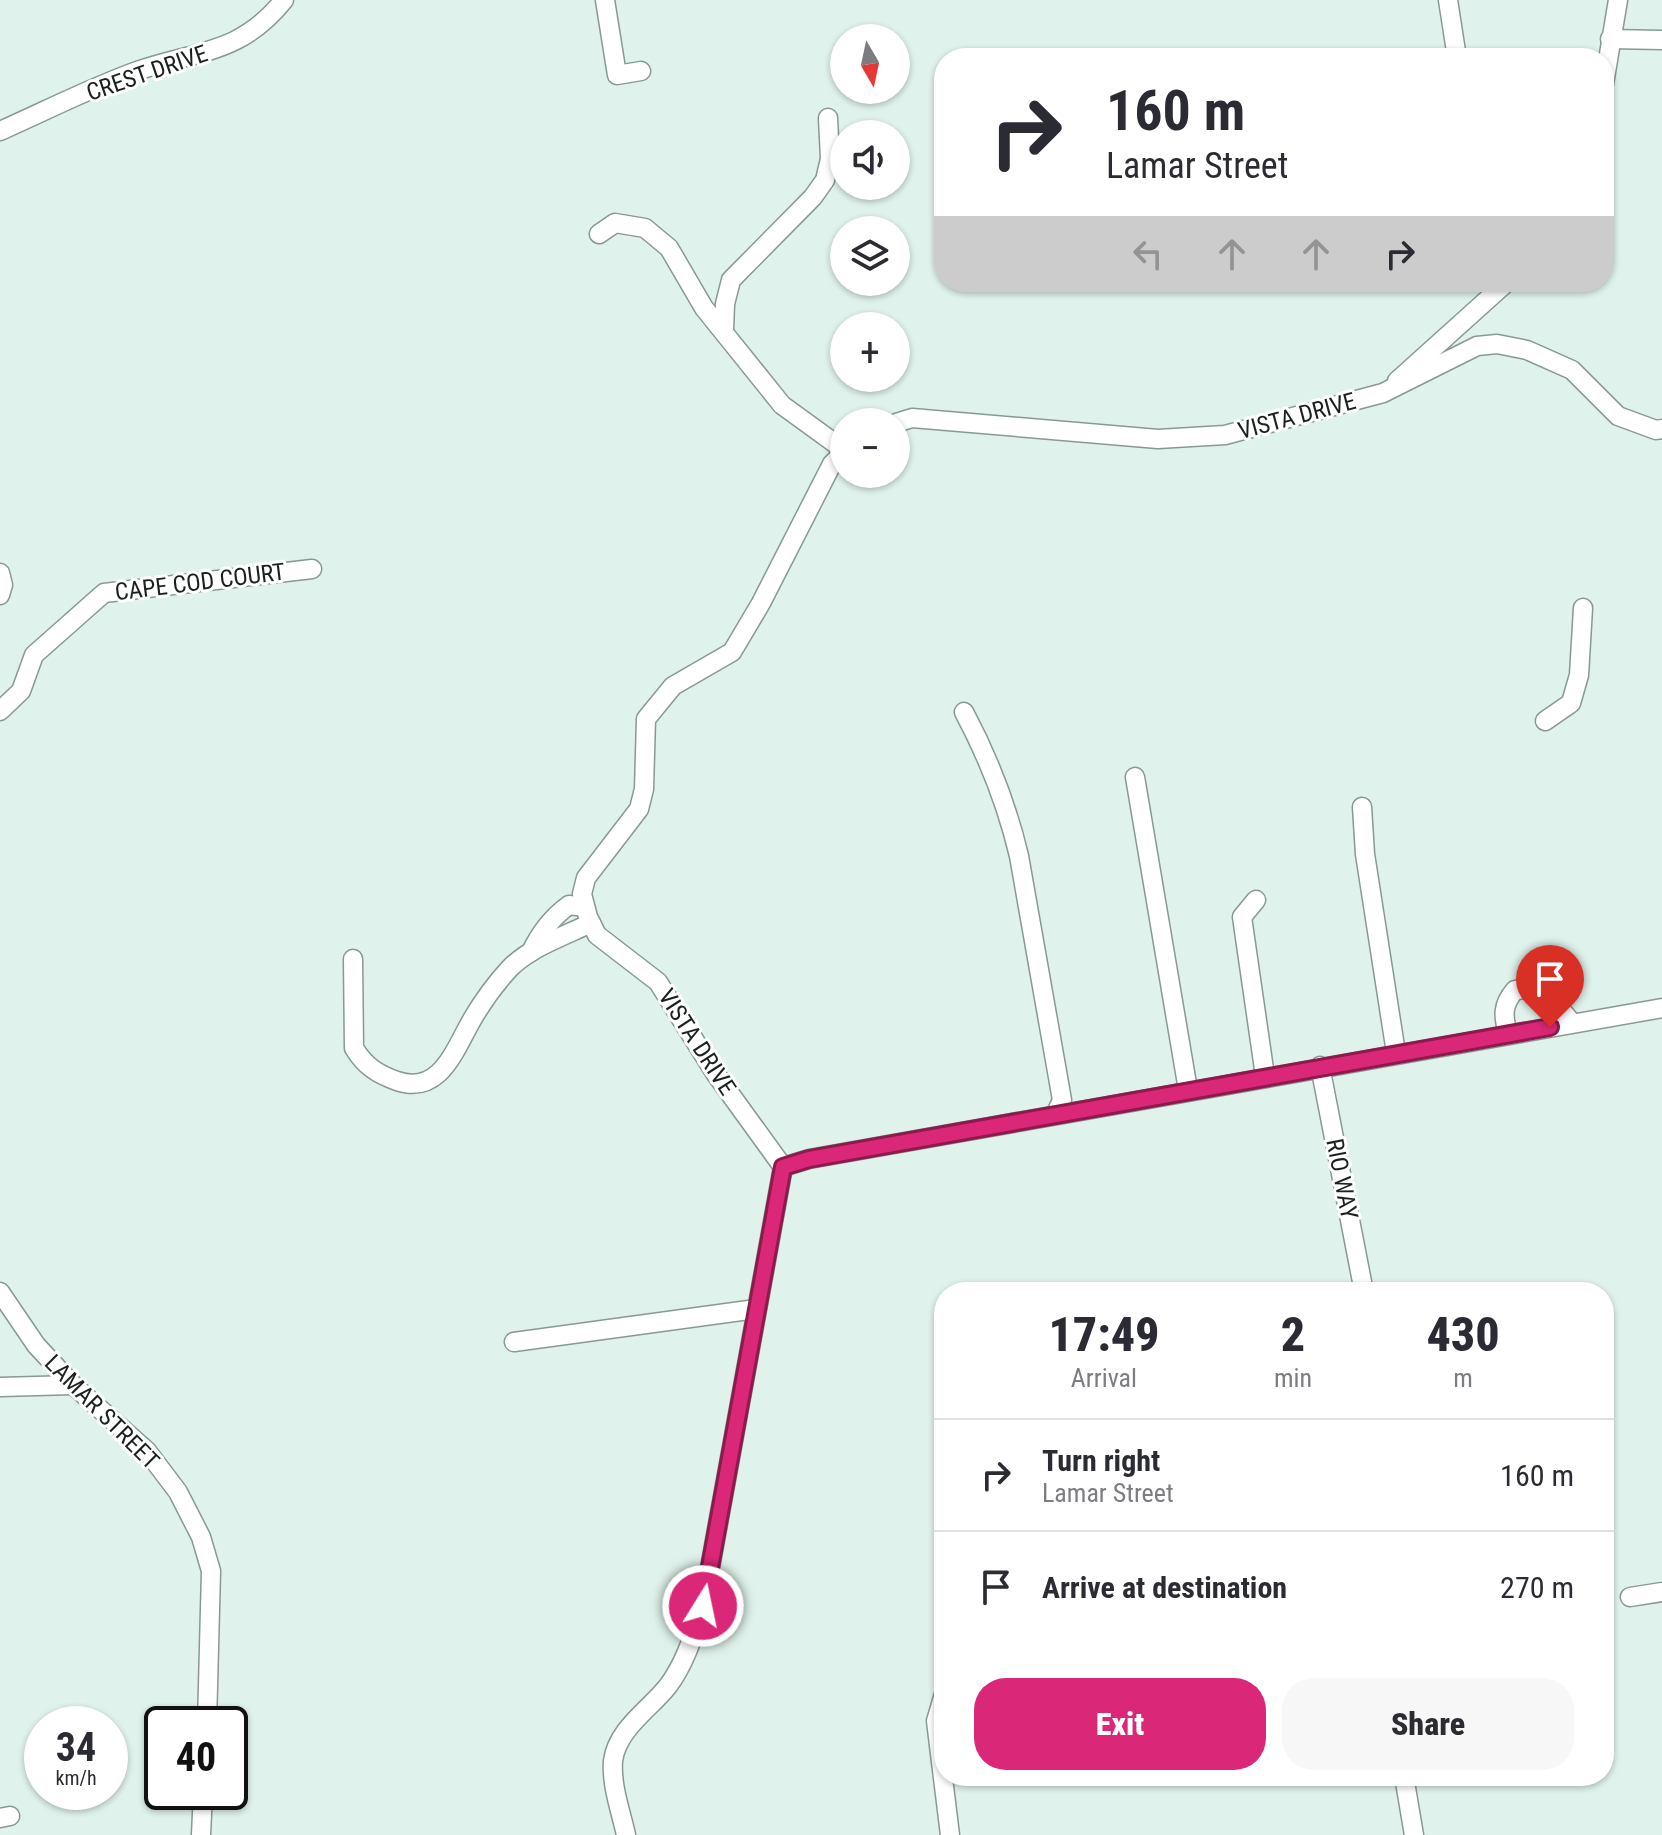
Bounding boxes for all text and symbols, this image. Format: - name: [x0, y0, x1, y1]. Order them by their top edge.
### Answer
- north arrow: [830, 24, 910, 104]
- map controls: [830, 24, 910, 488]
- street label: CREST DRIVE: [83, 39, 211, 107]
- text: 160 m: [1106, 78, 1245, 144]
- icon: right: [974, 80, 1078, 184]
- button: sound: [830, 120, 910, 200]
- text: Lamar Street: [1106, 145, 1288, 187]
- button: layers: [830, 216, 910, 296]
- icon: left: [1126, 232, 1170, 276]
- icon: ahead: [1210, 232, 1254, 276]
- icon: ahead: [1294, 232, 1338, 276]
- icon: right: [1378, 232, 1422, 276]
- button: +: [830, 312, 910, 392]
- street label: VISTA DRIVE: [1235, 387, 1359, 445]
- button: −: [830, 408, 910, 488]
- street label: CAPE COD COURT: [113, 558, 287, 606]
- pin: [1516, 945, 1584, 1027]
- icon: arrive: [1528, 957, 1572, 1001]
- street label: VISTA DRIVE: [652, 984, 742, 1100]
- street label: RIO WAY: [1320, 1136, 1364, 1222]
- text: 17:49: [1048, 1306, 1160, 1363]
- text: 2: [1281, 1306, 1305, 1363]
- text: 430: [1426, 1306, 1500, 1363]
- street label: LAMAR STREET: [39, 1349, 165, 1475]
- text: Arrival: [1071, 1363, 1137, 1393]
- text: min: [1274, 1363, 1312, 1393]
- text: m: [1453, 1363, 1473, 1393]
- text: Turn right: [1042, 1443, 1160, 1478]
- icon: right: [974, 1453, 1018, 1497]
- text: 160 m: [1500, 1458, 1574, 1493]
- text: Lamar Street: [1042, 1478, 1174, 1508]
- position arrow: [661, 1564, 745, 1648]
- icon: arrive: [974, 1565, 1018, 1609]
- text: Arrive at destination: [1042, 1570, 1287, 1605]
- text: 270 m: [1500, 1570, 1574, 1605]
- button: Exit: [974, 1678, 1266, 1770]
- button: Share: [1282, 1678, 1574, 1770]
- speed limit sign: 40: [144, 1706, 248, 1810]
- text: 34: [56, 1724, 96, 1771]
- text: km/h: [55, 1766, 97, 1790]

